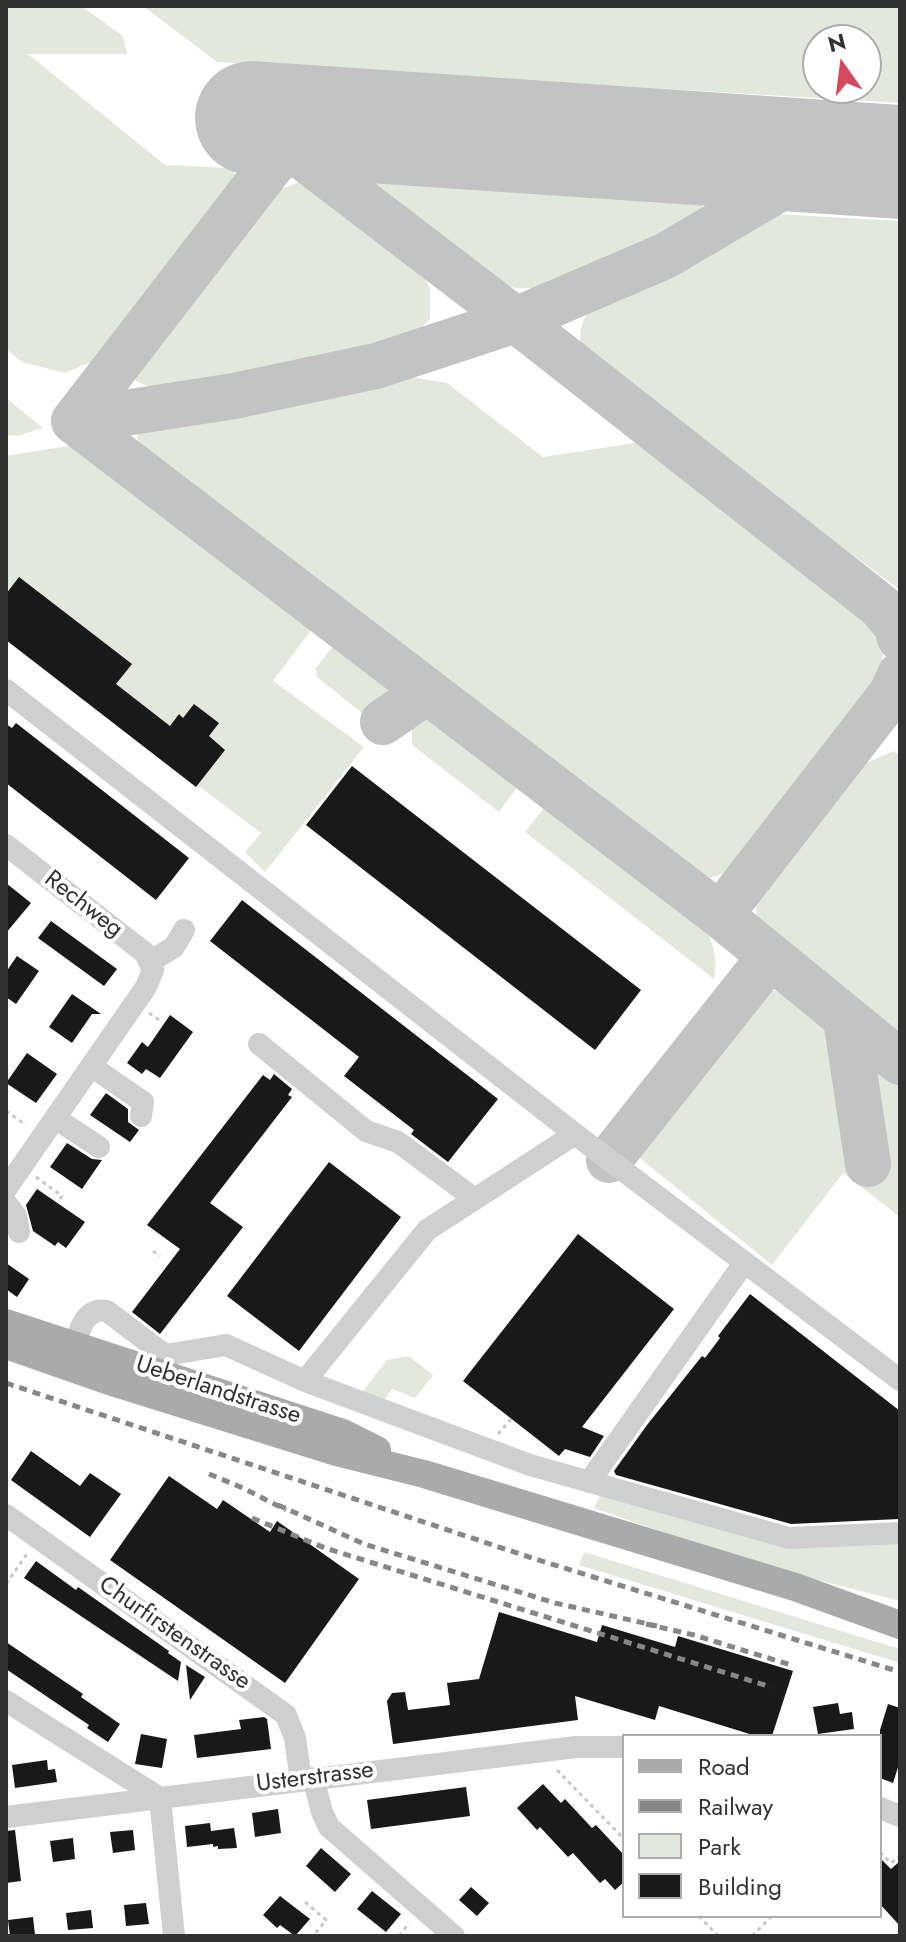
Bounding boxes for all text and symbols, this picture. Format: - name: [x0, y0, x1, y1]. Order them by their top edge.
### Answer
- north arrow: [802, 24, 882, 104]
- text: N: [824, 25, 849, 60]
- street label: Rechweg: [38, 865, 128, 945]
- street label: Ueberlandstrasse: [132, 1351, 304, 1431]
- street label: Churfirstenstrasse: [93, 1571, 255, 1697]
- legend: [622, 1734, 882, 1918]
- text: Road: [698, 1749, 750, 1784]
- street label: Usterstrasse: [255, 1757, 375, 1799]
- text: Railway: [698, 1789, 773, 1824]
- text: Park: [698, 1829, 741, 1864]
- text: Building: [698, 1869, 782, 1904]

